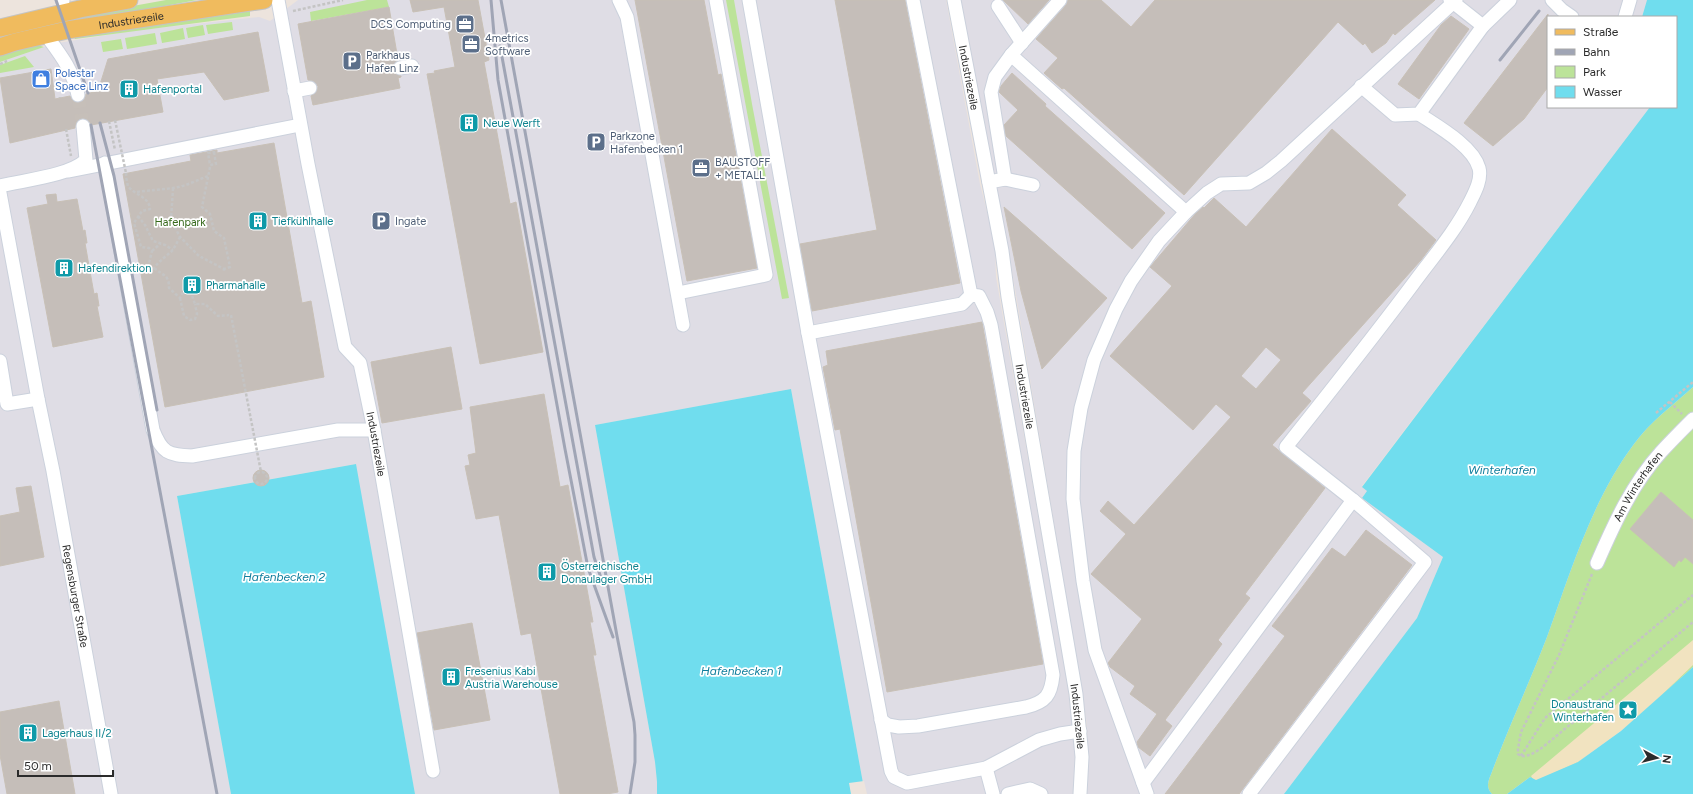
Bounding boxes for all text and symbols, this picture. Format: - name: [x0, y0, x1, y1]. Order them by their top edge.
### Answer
- street label: Industriezeile: [98, 9, 165, 32]
- office icon: DCS Computing: [454, 13, 476, 35]
- legend: [1547, 16, 1677, 108]
- place label: DCS Computing: [370, 18, 451, 31]
- text: Straße: [1583, 25, 1619, 39]
- place label: 4metrics Software: [485, 32, 530, 58]
- office icon: 4metrics Software: [460, 33, 482, 55]
- street label: Industriezeile: [956, 44, 981, 111]
- text: Bahn: [1583, 45, 1610, 59]
- place label: Parkhaus Hafen Linz: [366, 49, 419, 75]
- parking icon: Parkhaus Hafen Linz: [341, 50, 363, 72]
- text: Park: [1583, 65, 1606, 79]
- place label: Polestar Space Linz: [55, 67, 108, 93]
- shop icon: Polestar Space Linz: [30, 68, 52, 90]
- building icon: Hafenportal: [118, 78, 140, 100]
- place label: Hafenportal: [143, 83, 202, 96]
- text: Wasser: [1583, 85, 1622, 99]
- building icon: Neue Werft: [458, 112, 480, 134]
- place label: Neue Werft: [483, 117, 540, 130]
- place label: Parkzone Hafenbecken 1: [610, 130, 683, 156]
- parking icon: Parkzone Hafenbecken 1: [585, 131, 607, 153]
- place label: BAUSTOFF + METALL: [715, 156, 770, 182]
- office icon: BAUSTOFF + METALL: [690, 157, 712, 179]
- building icon: Tiefkühlhalle: [247, 210, 269, 232]
- parking icon: Ingate: [370, 210, 392, 232]
- place label: Tiefkühlhalle: [272, 215, 333, 228]
- place label: Ingate: [395, 215, 426, 228]
- park label: Hafenpark: [154, 216, 206, 229]
- building icon: Hafendirektion: [53, 257, 75, 279]
- place label: Hafendirektion: [78, 262, 151, 275]
- building icon: Pharmahalle: [181, 274, 203, 296]
- place label: Pharmahalle: [206, 279, 265, 292]
- street label: Industriezeile: [1013, 363, 1037, 430]
- street label: Industriezeile: [364, 410, 388, 477]
- street label: Am Winterhafen: [1611, 449, 1665, 523]
- water label: Winterhafen: [1468, 463, 1536, 477]
- street label: Regensburger Straße: [60, 543, 91, 649]
- place label: Österreichische Donaulager GmbH: [561, 559, 652, 586]
- building icon: Österreichische Donaulager GmbH: [536, 561, 558, 583]
- water label: Hafenbecken 2: [243, 570, 326, 584]
- water label: Hafenbecken 1: [701, 664, 781, 678]
- place label: Fresenius Kabi Austria Warehouse: [465, 665, 558, 691]
- building icon: Fresenius Kabi Austria Warehouse: [440, 666, 462, 688]
- street label: Industriezeile: [1068, 682, 1088, 750]
- place label: Donaustrand Winterhafen: [1551, 698, 1614, 724]
- place icon: Donaustrand Winterhafen: [1617, 699, 1639, 721]
- building icon: Lagerhaus II/2: [17, 722, 39, 744]
- place label: Lagerhaus II/2: [42, 727, 112, 740]
- north arrow: [1637, 738, 1677, 778]
- scale bar: [18, 752, 113, 778]
- text: N: [1659, 754, 1673, 764]
- text: 50 m: [24, 759, 52, 773]

